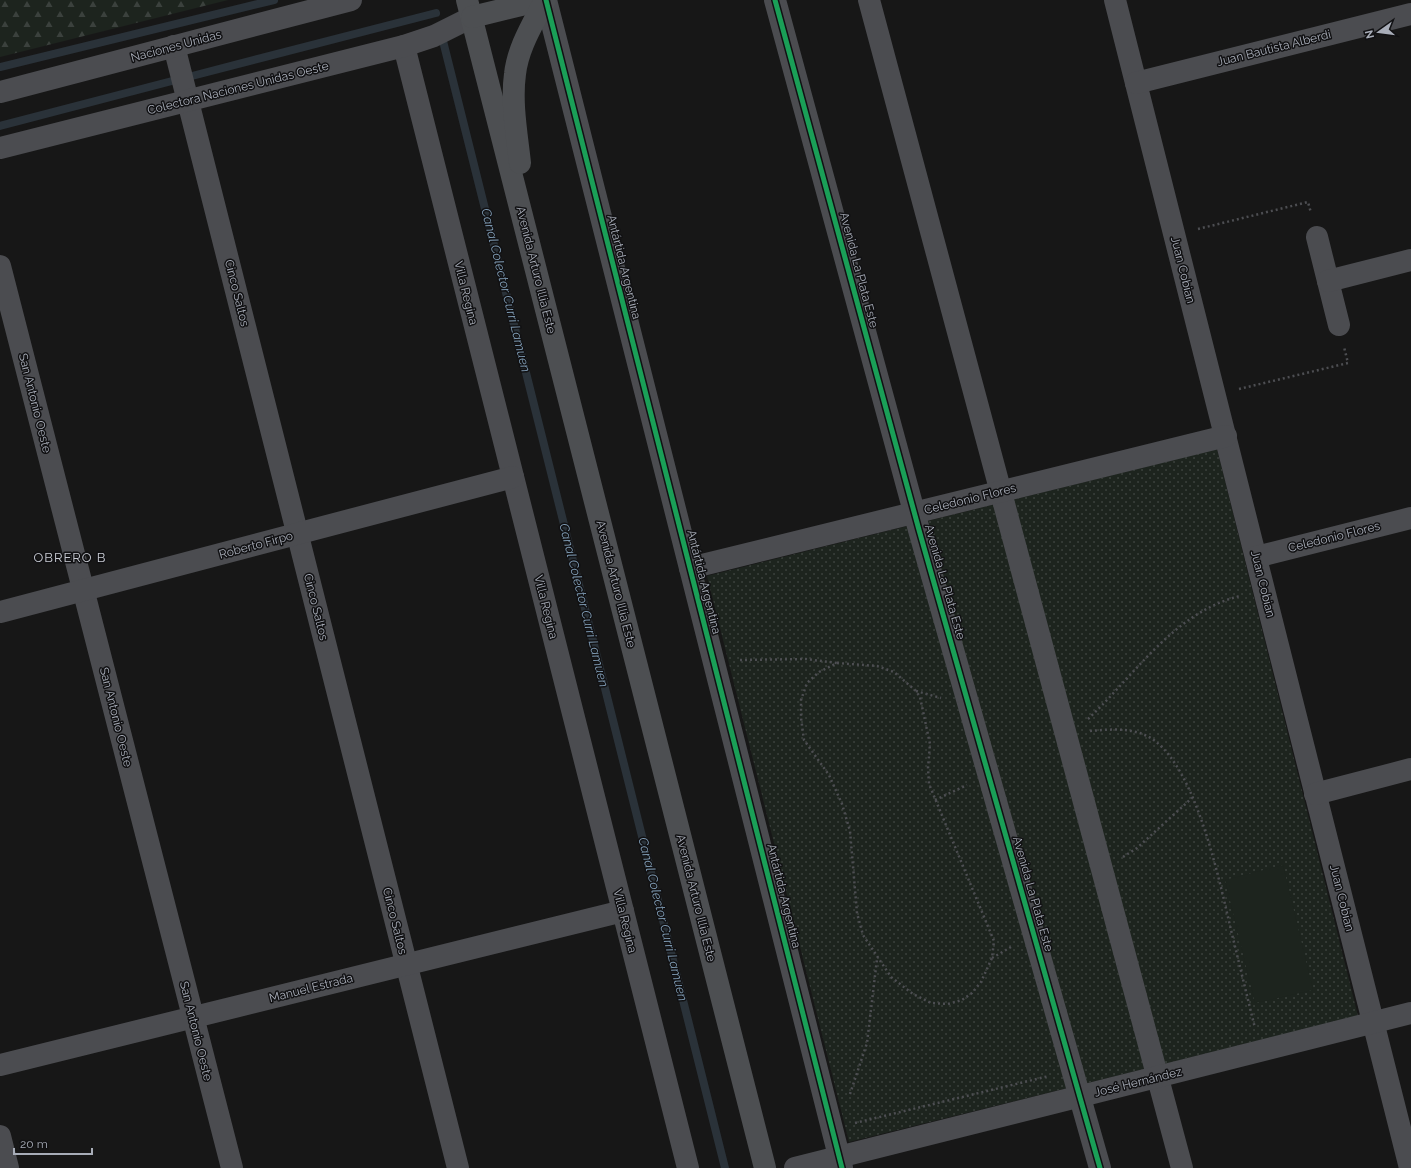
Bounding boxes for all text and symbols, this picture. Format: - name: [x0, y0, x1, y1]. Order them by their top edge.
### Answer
- north arrow: [1359, 12, 1399, 52]
- street label: Naciones Unidas: [129, 27, 223, 65]
- street label: Juan Bautista Alberdi: [1216, 27, 1332, 69]
- text: N: [1362, 29, 1377, 40]
- street label: Colectora Naciones Unidas Oeste: [146, 59, 330, 117]
- street label: Avenida Arturo Illia Este: [513, 205, 559, 335]
- water label: Canal Colector Curri Lamuen: [478, 206, 534, 374]
- street label: Avenida La Plata Este: [837, 211, 881, 329]
- street label: Antártida Argentina: [604, 213, 644, 321]
- street label: Juan Cobian: [1168, 235, 1198, 305]
- street label: Cinco Saltos: [222, 258, 252, 328]
- street label: Villa Regina: [451, 260, 481, 326]
- street label: San Antonio Oeste: [16, 352, 54, 454]
- street label: Celedonio Flores: [923, 481, 1018, 517]
- street label: Avenida Arturo Illia Este: [593, 519, 639, 649]
- street label: Celedonio Flores: [1287, 519, 1382, 555]
- water label: Canal Colector Curri Lamuen: [556, 521, 612, 689]
- street label: Avenida La Plata Este: [922, 523, 968, 641]
- street label: Roberto Firpo: [217, 528, 295, 562]
- street label: Antártida Argentina: [684, 528, 724, 636]
- street label: Juan Cobian: [1248, 549, 1278, 619]
- district label: OBRERO B: [33, 550, 107, 565]
- street label: Cinco Saltos: [301, 572, 331, 642]
- street label: Villa Regina: [531, 574, 561, 640]
- street label: San Antonio Oeste: [97, 666, 135, 768]
- street label: Avenida Arturo Illia Este: [673, 833, 719, 963]
- water label: Canal Colector Curri Lamuen: [635, 835, 691, 1003]
- street label: Avenida La Plata Este: [1010, 835, 1056, 953]
- street label: Antártida Argentina: [764, 842, 804, 950]
- street label: Juan Cobian: [1327, 863, 1357, 933]
- street label: Cinco Saltos: [380, 886, 410, 956]
- street label: Villa Regina: [610, 888, 640, 954]
- street label: Manuel Estrada: [268, 971, 354, 1005]
- street label: San Antonio Oeste: [177, 980, 215, 1082]
- street label: José Hernández: [1093, 1064, 1183, 1100]
- scale bar: [14, 1130, 92, 1156]
- text: 20 m: [20, 1137, 48, 1151]

